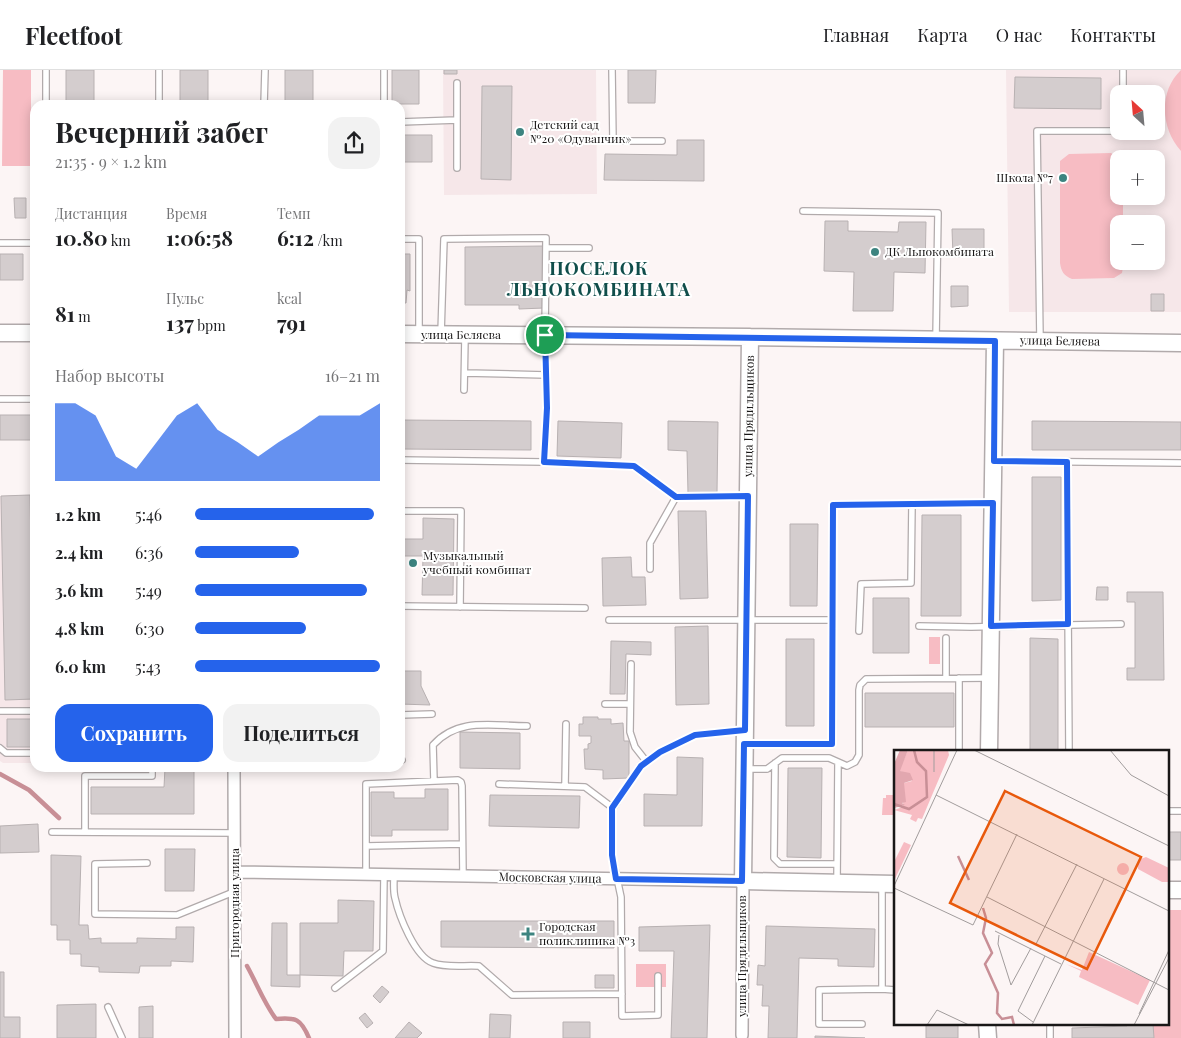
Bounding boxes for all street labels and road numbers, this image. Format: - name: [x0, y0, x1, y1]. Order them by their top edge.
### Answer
- street label: улица Беляева: [420, 326, 501, 342]
- street label: улица Беляева: [1019, 331, 1100, 349]
- street label: улица Прядильщиков: [739, 355, 757, 478]
- street label: Пригородная улица: [226, 848, 242, 958]
- street label: Московская улица: [498, 868, 602, 886]
- street label: улица Прядильщиков: [733, 895, 749, 1018]

